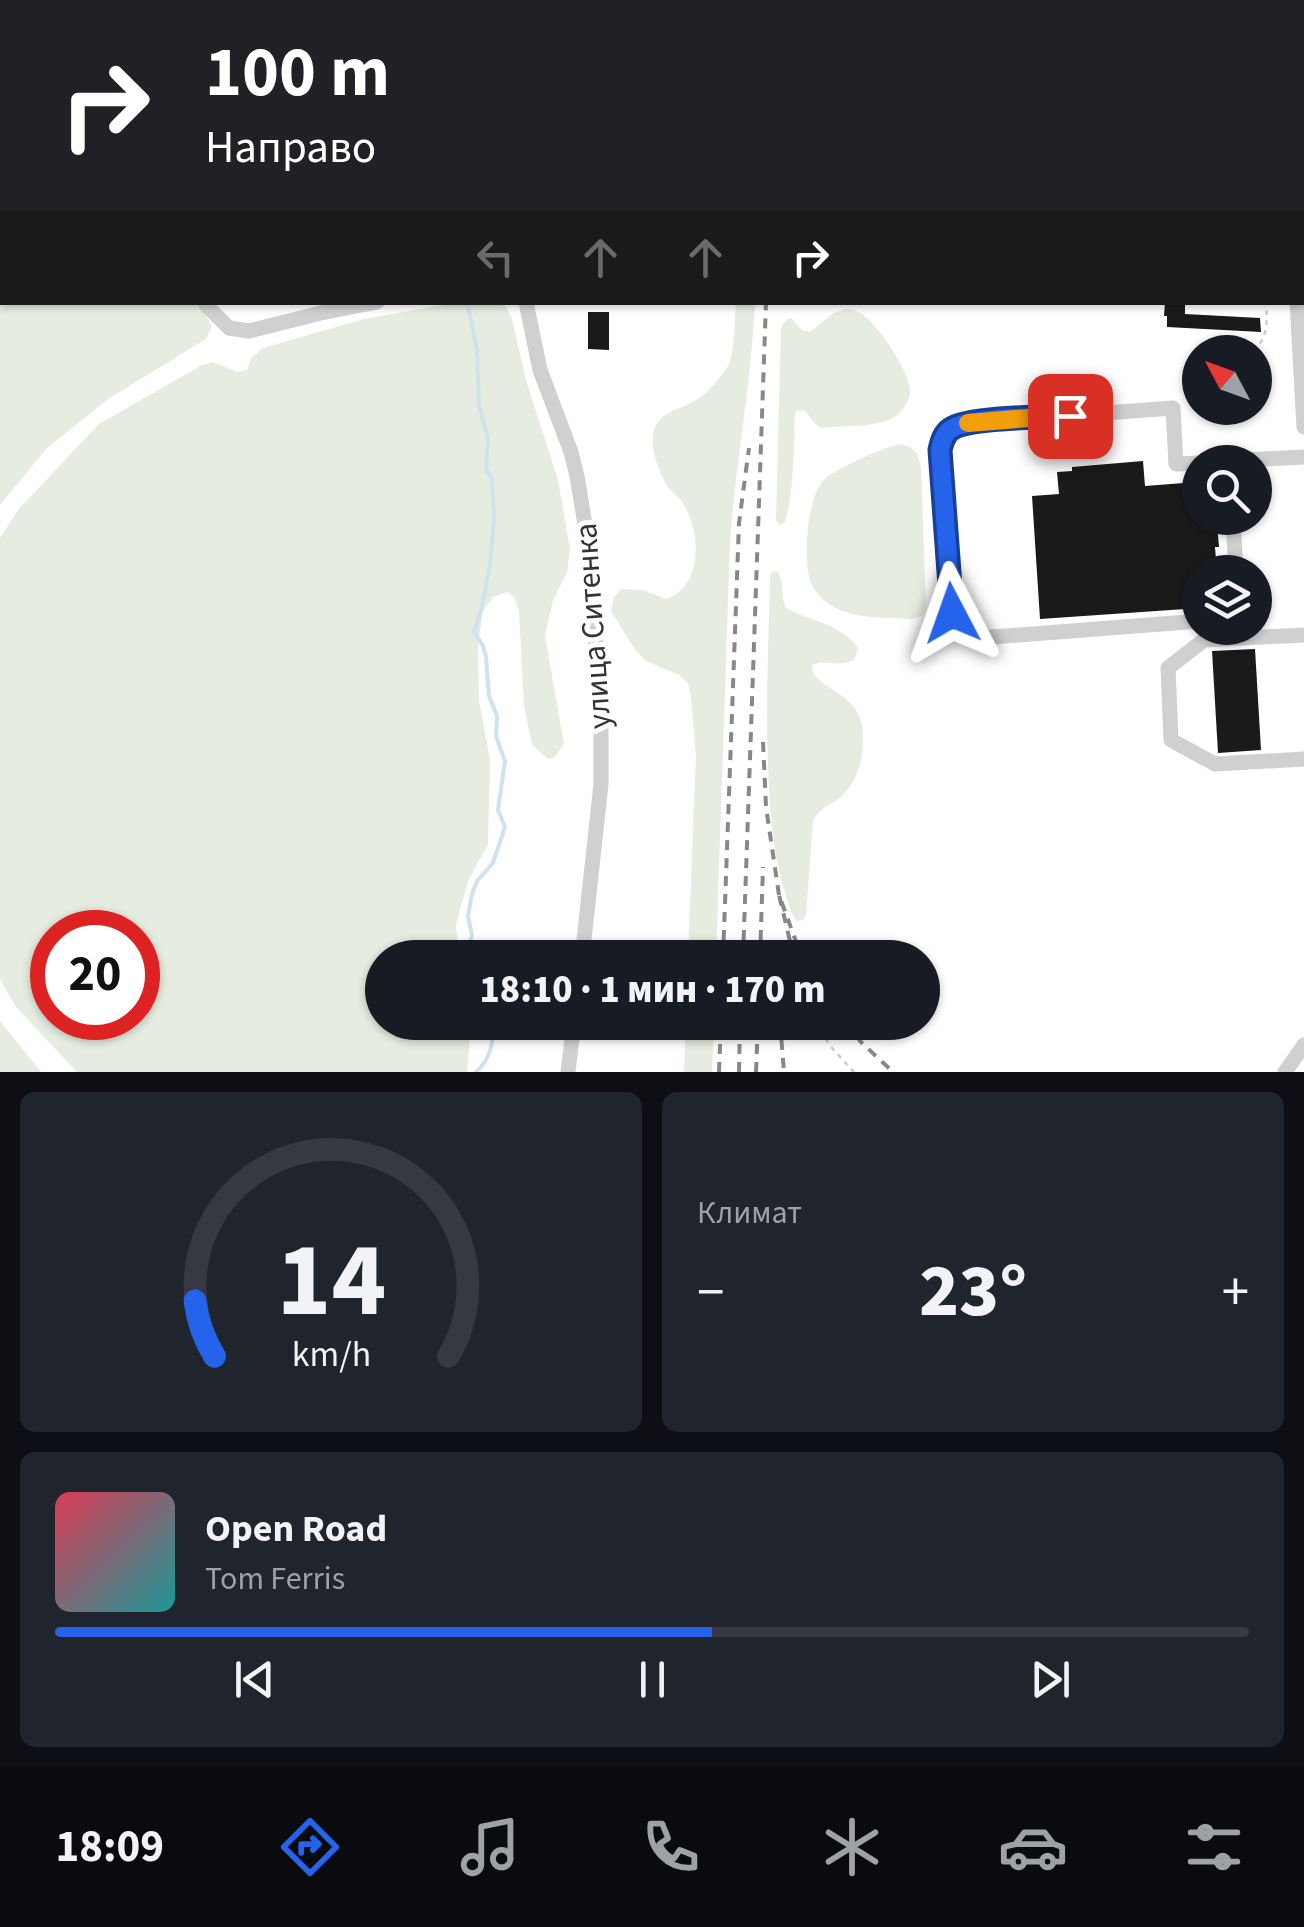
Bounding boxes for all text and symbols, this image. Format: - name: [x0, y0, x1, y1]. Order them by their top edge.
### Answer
- text: 100 m: [205, 23, 390, 123]
- icon: right: [40, 40, 170, 170]
- text: Направо: [205, 116, 376, 180]
- icon: left: [468, 230, 523, 285]
- icon: ahead: [573, 230, 628, 285]
- icon: ahead: [678, 230, 733, 285]
- icon: right: [783, 230, 838, 285]
- north arrow: [1182, 335, 1272, 425]
- map controls: [1182, 335, 1272, 645]
- pin: [1028, 374, 1113, 459]
- icon: arrive: [1043, 389, 1098, 444]
- button: search: [1182, 445, 1272, 535]
- street label: улица Ситенка: [563, 521, 623, 731]
- button: layers: [1182, 555, 1272, 645]
- position arrow: [900, 561, 1004, 665]
- speed limit sign: 20: [30, 910, 160, 1040]
- text: 18:10 · 1 мин · 170 m: [480, 963, 825, 1017]
- text: Климат: [697, 1190, 802, 1236]
- text: 14: [276, 1208, 386, 1356]
- text: 23°: [919, 1238, 1027, 1345]
- text: −: [697, 1254, 724, 1332]
- text: +: [1222, 1254, 1249, 1332]
- text: km/h: [291, 1329, 371, 1380]
- text: Open Road: [205, 1502, 387, 1556]
- text: Tom Ferris: [205, 1556, 345, 1602]
- icon: previous: [227, 1652, 282, 1707]
- icon: pause: [625, 1652, 680, 1707]
- icon: next: [1023, 1652, 1078, 1707]
- icon: directions: [275, 1812, 345, 1882]
- icon: music: [455, 1812, 525, 1882]
- icon: phone: [636, 1812, 706, 1882]
- icon: climate: [817, 1812, 887, 1882]
- icon: car: [998, 1812, 1068, 1882]
- icon: filters: [1179, 1812, 1249, 1882]
- text: 18:09: [55, 1815, 164, 1879]

